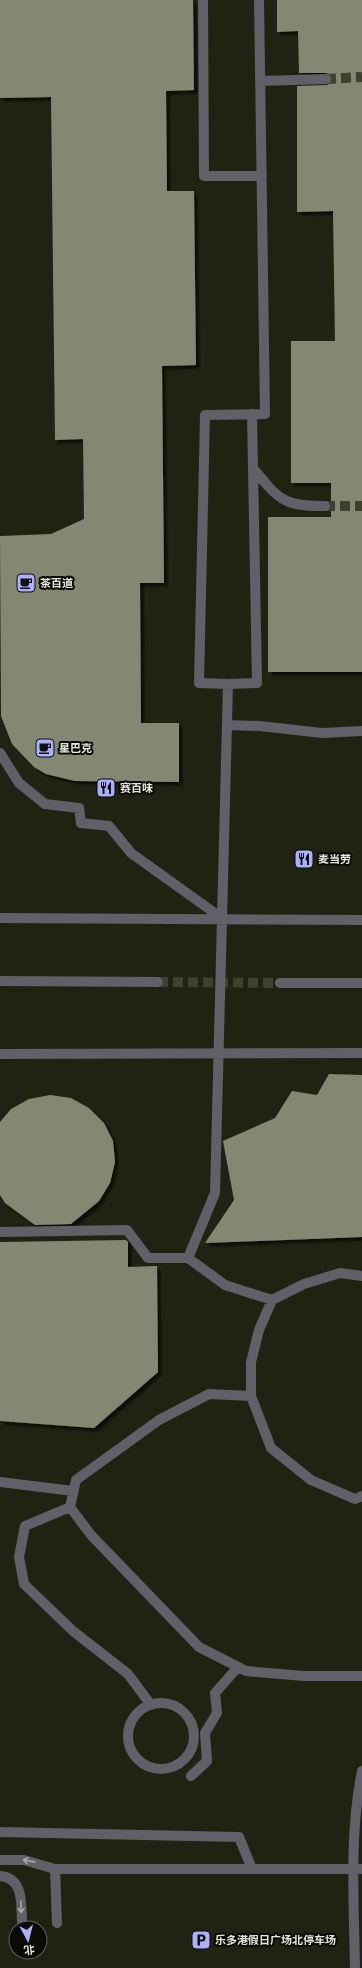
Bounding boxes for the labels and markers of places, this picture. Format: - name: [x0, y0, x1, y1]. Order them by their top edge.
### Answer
- cafe icon: 茶百道: [15, 572, 37, 594]
- place label: 茶百道: [40, 575, 73, 590]
- cafe icon: 星巴克: [34, 737, 56, 759]
- place label: 星巴克: [59, 740, 92, 755]
- restaurant icon: 赛百味: [95, 777, 117, 799]
- place label: 赛百味: [120, 780, 153, 795]
- restaurant icon: 麦当劳: [293, 848, 315, 870]
- place label: 麦当劳: [318, 851, 351, 866]
- parking icon: 乐多港假日广场北停车场: [190, 1929, 212, 1951]
- place label: 乐多港假日广场北停车场: [215, 1932, 336, 1947]

